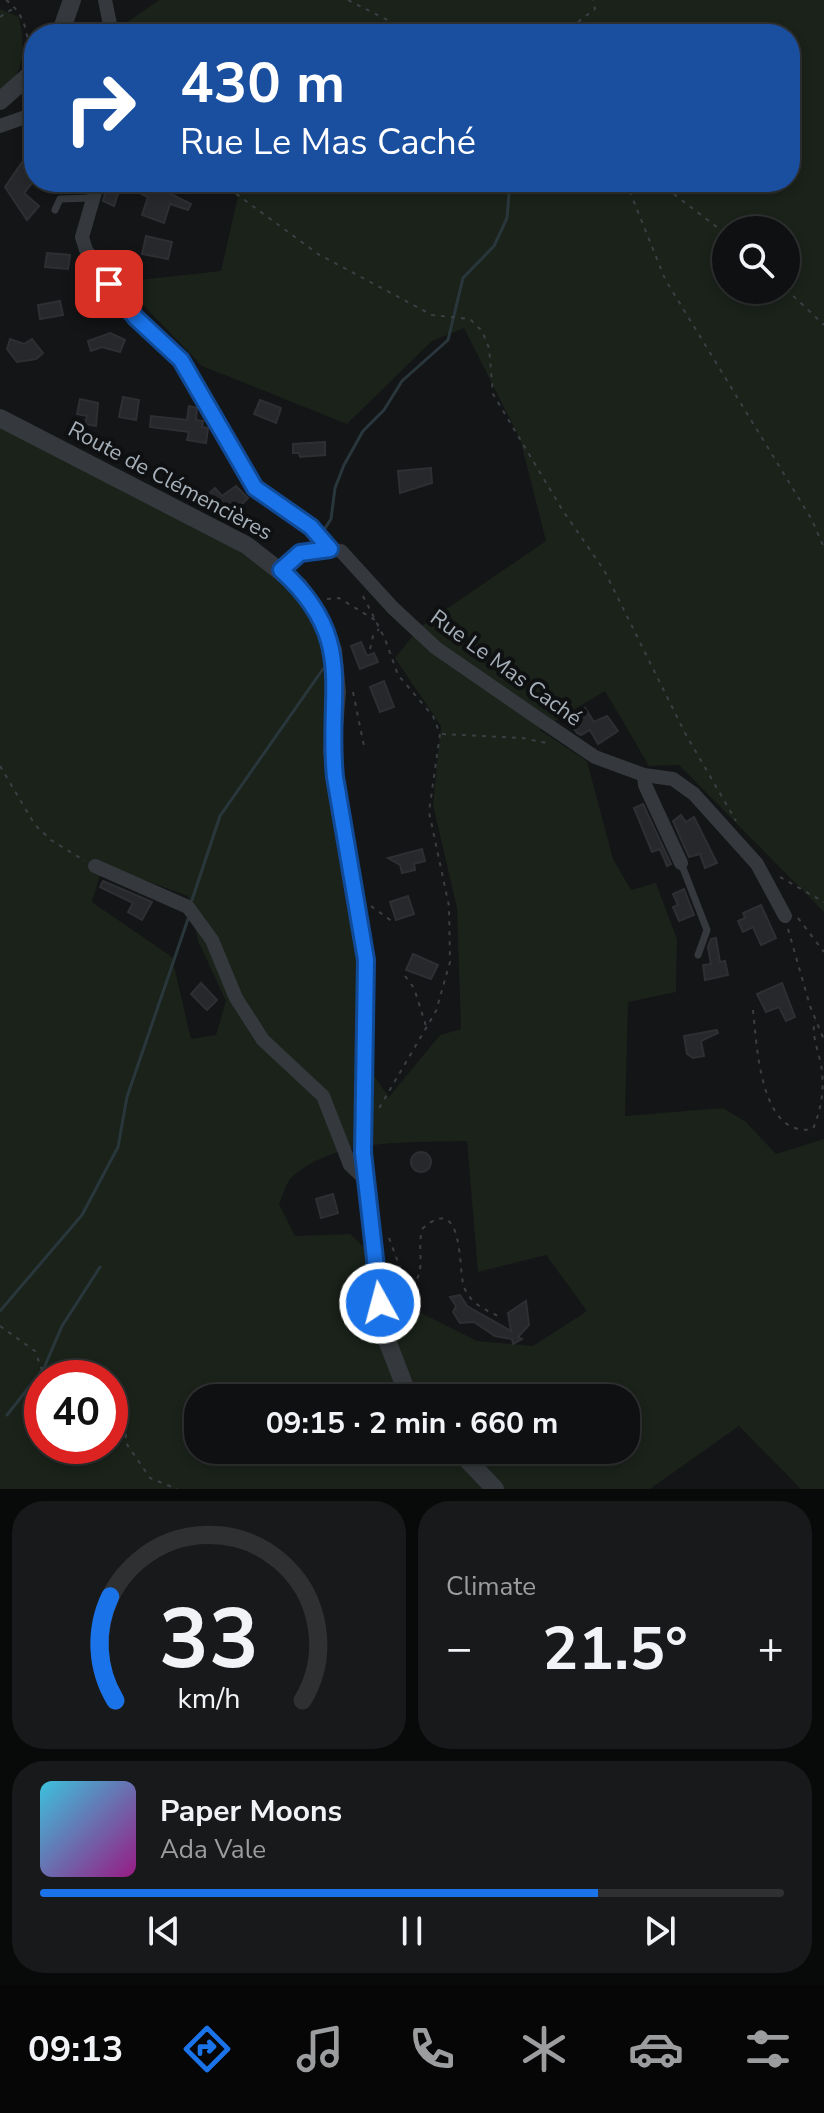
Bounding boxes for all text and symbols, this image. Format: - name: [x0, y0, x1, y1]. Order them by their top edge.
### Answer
- text: 430 m: [180, 45, 345, 122]
- icon: right: [48, 56, 152, 160]
- text: Rue Le Mas Caché: [180, 118, 476, 167]
- map controls: [712, 216, 800, 304]
- button: search: [712, 216, 800, 304]
- pin: [75, 250, 143, 318]
- icon: arrive: [87, 262, 131, 306]
- street label: Route de Clémencières: [63, 414, 277, 548]
- street label: Rue Le Mas Caché: [424, 603, 588, 733]
- position arrow: [338, 1261, 422, 1345]
- speed limit sign: 40: [24, 1360, 128, 1464]
- text: 09:15 · 2 min · 660 m: [266, 1403, 558, 1444]
- text: Climate: [446, 1569, 536, 1604]
- text: 33: [159, 1583, 259, 1696]
- text: 21.5°: [542, 1608, 688, 1690]
- text: −: [446, 1619, 472, 1679]
- text: +: [758, 1619, 784, 1679]
- text: km/h: [178, 1679, 240, 1718]
- text: Paper Moons: [160, 1791, 342, 1832]
- text: Ada Vale: [160, 1832, 266, 1867]
- icon: previous: [142, 1909, 186, 1953]
- icon: pause: [390, 1909, 434, 1953]
- icon: next: [638, 1909, 682, 1953]
- icon: directions: [179, 2021, 235, 2077]
- icon: music: [292, 2021, 348, 2077]
- icon: phone: [404, 2021, 460, 2077]
- icon: climate: [516, 2021, 572, 2077]
- icon: car: [628, 2021, 684, 2077]
- icon: filters: [740, 2021, 796, 2077]
- text: 09:13: [28, 2025, 123, 2074]

